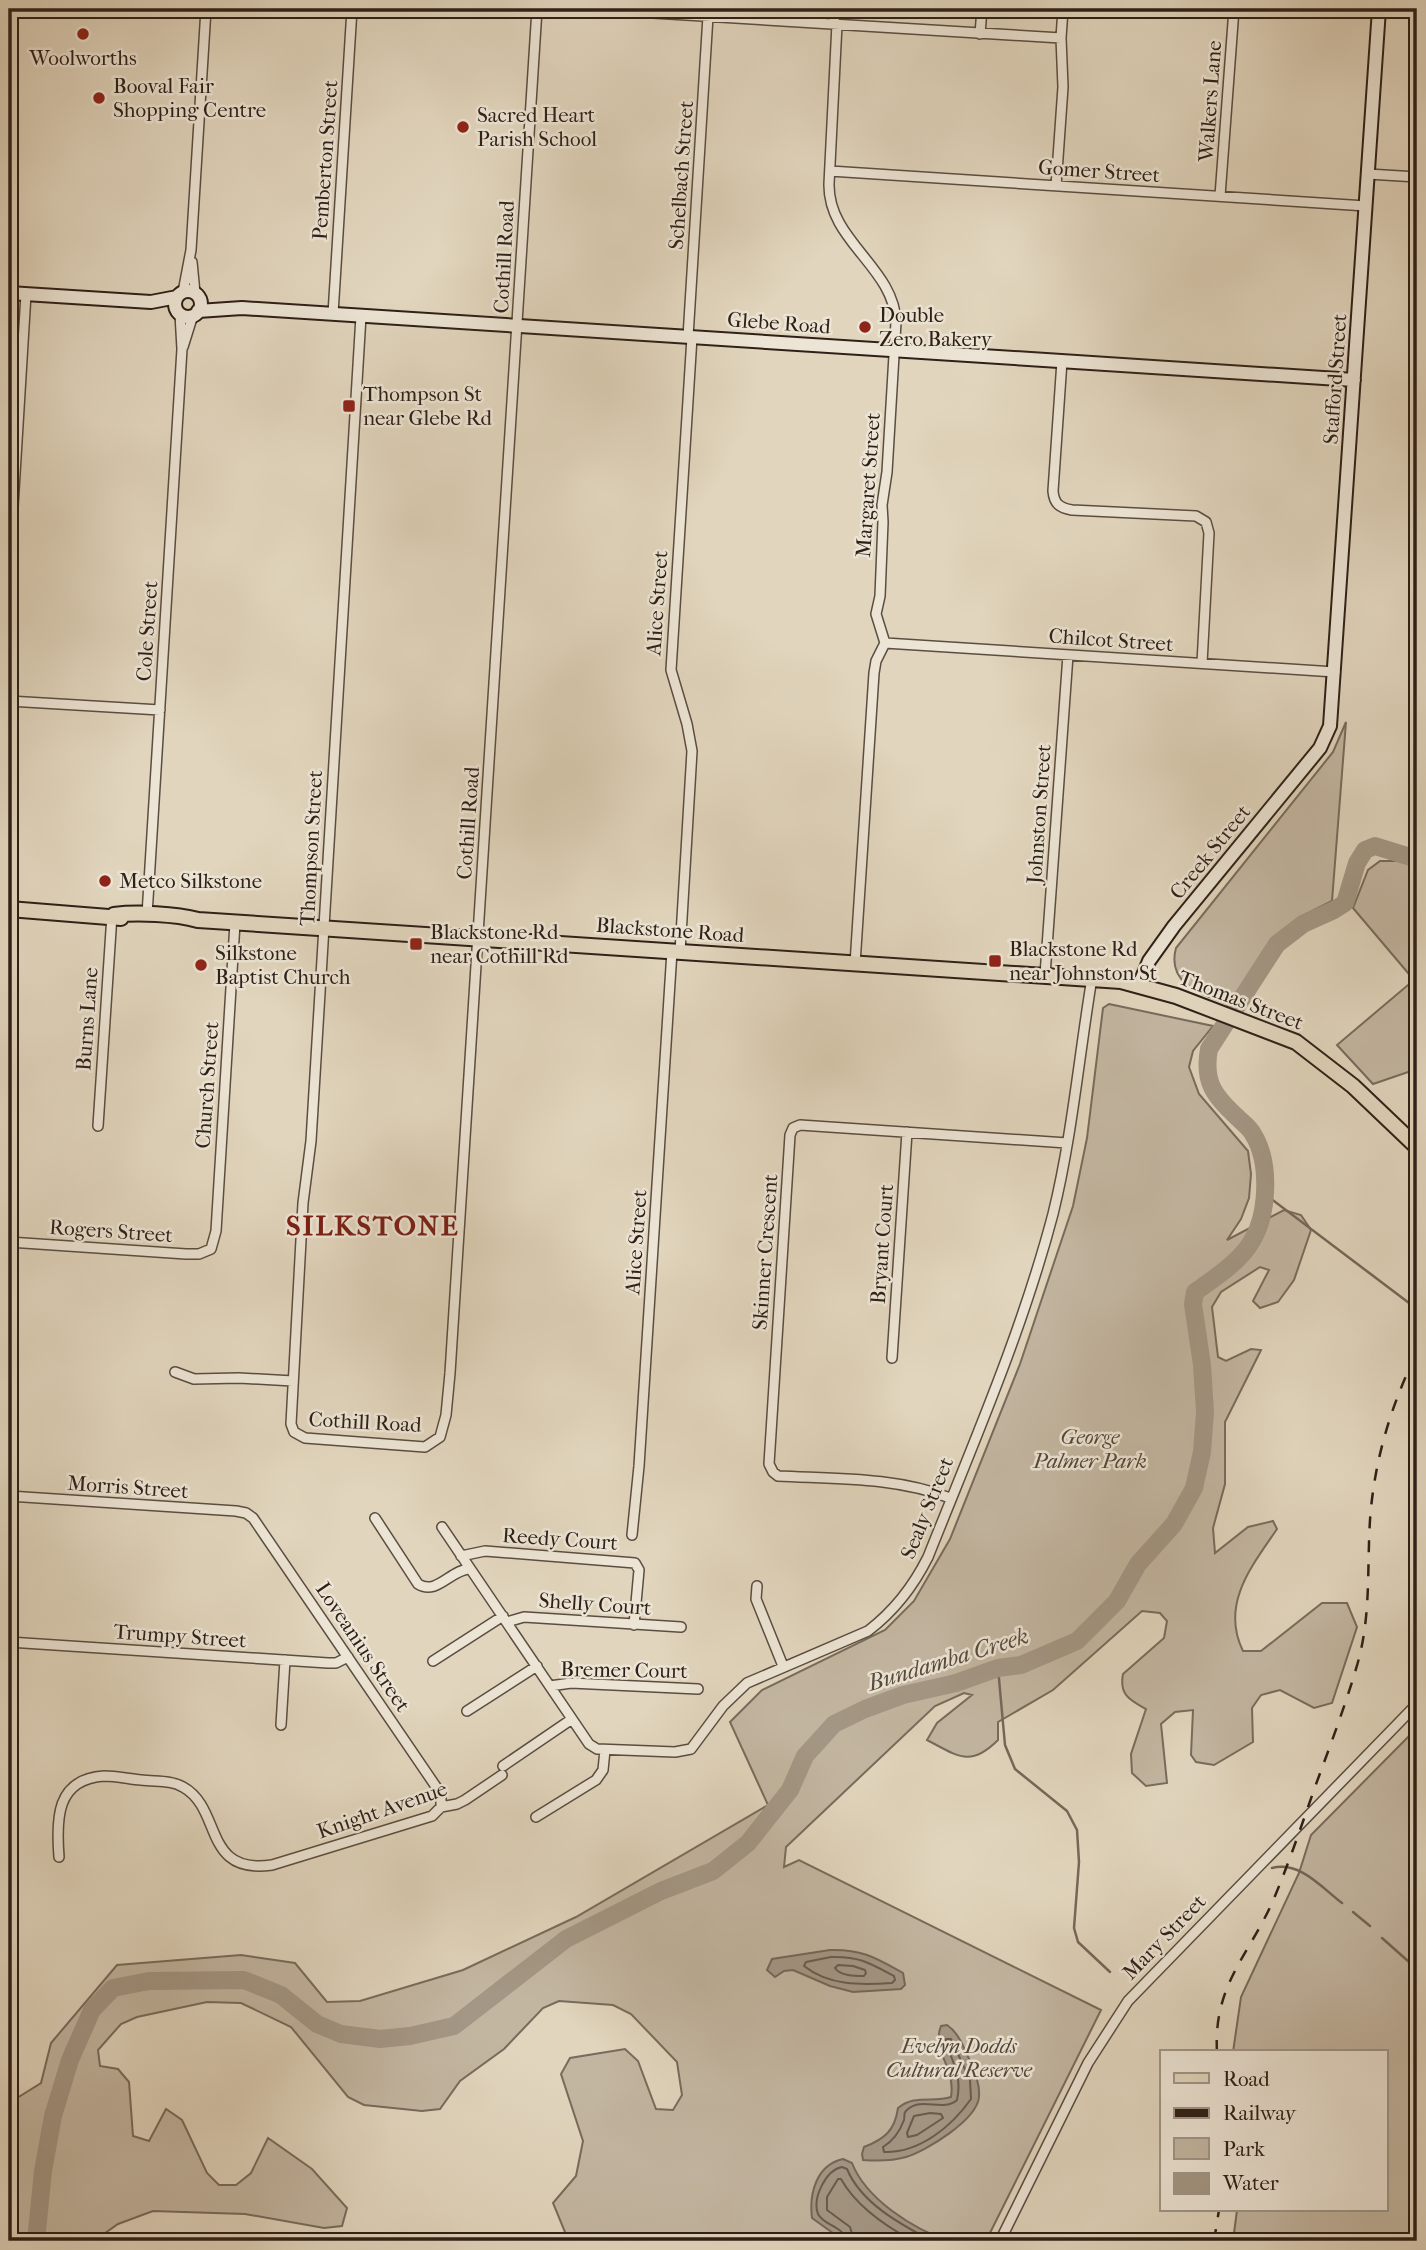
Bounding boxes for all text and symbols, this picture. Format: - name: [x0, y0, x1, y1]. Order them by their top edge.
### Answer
- marker: Woolworths: [75, 26, 91, 42]
- street label: Walkers Lane: [1194, 39, 1226, 164]
- place label: Woolworths: [28, 46, 137, 70]
- place label: Booval Fair Shopping Centre: [113, 74, 266, 122]
- street label: Pemberton Street: [307, 79, 343, 241]
- marker: Booval Fair Shopping Centre: [91, 90, 107, 106]
- street label: Schelbach Street: [664, 99, 698, 250]
- place label: Sacred Heart Parish School: [477, 103, 597, 151]
- marker: Sacred Heart Parish School: [455, 119, 471, 135]
- street label: Gomer Street: [1037, 155, 1161, 187]
- street label: Cothill Road: [489, 199, 519, 314]
- place label: Double Zero Bakery: [879, 303, 993, 351]
- street label: Glebe Road: [727, 307, 832, 339]
- street label: Stafford Street: [1318, 312, 1352, 445]
- marker: Double Zero Bakery: [857, 319, 873, 335]
- place label: Thompson St near Glebe Rd: [363, 382, 492, 430]
- marker: Thompson St near Glebe Rd: [341, 398, 357, 414]
- street label: Margaret Street: [851, 411, 885, 558]
- street label: Alice Street: [641, 549, 673, 657]
- street label: Cole Street: [132, 579, 163, 682]
- street label: Chilcot Street: [1048, 624, 1175, 656]
- street label: Johnston Street: [1022, 743, 1056, 887]
- street label: Cothill Road: [452, 765, 484, 880]
- street label: Thompson Street: [295, 769, 327, 927]
- street label: Creek Street: [1165, 800, 1256, 904]
- place label: Metco Silkstone: [119, 869, 262, 893]
- marker: Metco Silkstone: [97, 873, 113, 889]
- street label: Blackstone Road: [595, 913, 746, 947]
- place label: Blackstone Rd near Cothill Rd: [430, 920, 569, 968]
- marker: Blackstone Rd near Cothill Rd: [408, 936, 424, 952]
- place label: Blackstone Rd near Johnston St: [1009, 937, 1158, 985]
- place label: Silkstone Baptist Church: [215, 941, 351, 989]
- marker: Blackstone Rd near Johnston St: [987, 953, 1003, 969]
- marker: Silkstone Baptist Church: [193, 957, 209, 973]
- street label: Thomas Street: [1175, 965, 1307, 1035]
- street label: Burns Lane: [71, 966, 103, 1072]
- street label: Church Street: [191, 1020, 223, 1149]
- street label: Skinner Crescent: [748, 1173, 782, 1331]
- street label: Bryant Court: [866, 1183, 898, 1305]
- street label: Alice Street: [620, 1188, 652, 1296]
- district label: SILKSTONE: [286, 1209, 460, 1242]
- street label: Rogers Street: [48, 1215, 174, 1247]
- street label: Cothill Road: [308, 1407, 423, 1437]
- park label: George Palmer Park: [1032, 1425, 1147, 1473]
- street label: Sealy Street: [896, 1453, 958, 1562]
- street label: Morris Street: [67, 1471, 190, 1503]
- street label: Reedy Court: [501, 1523, 619, 1555]
- street label: Loveanius Street: [311, 1578, 415, 1717]
- street label: Shelly Court: [538, 1588, 653, 1620]
- street label: Trumpy Street: [113, 1619, 248, 1653]
- water label: Bundamba Creek: [862, 1622, 1032, 1697]
- street label: Bremer Court: [560, 1657, 688, 1683]
- street label: Knight Avenue: [314, 1776, 450, 1844]
- street label: Mary Street: [1118, 1889, 1211, 1985]
- park label: Evelyn Dodds Cultural Reserve: [886, 2034, 1033, 2082]
- legend: [1160, 2050, 1388, 2212]
- text: Road: [1223, 2067, 1270, 2091]
- text: Railway: [1223, 2101, 1297, 2125]
- text: Park: [1223, 2137, 1265, 2161]
- text: Water: [1222, 2171, 1279, 2195]

